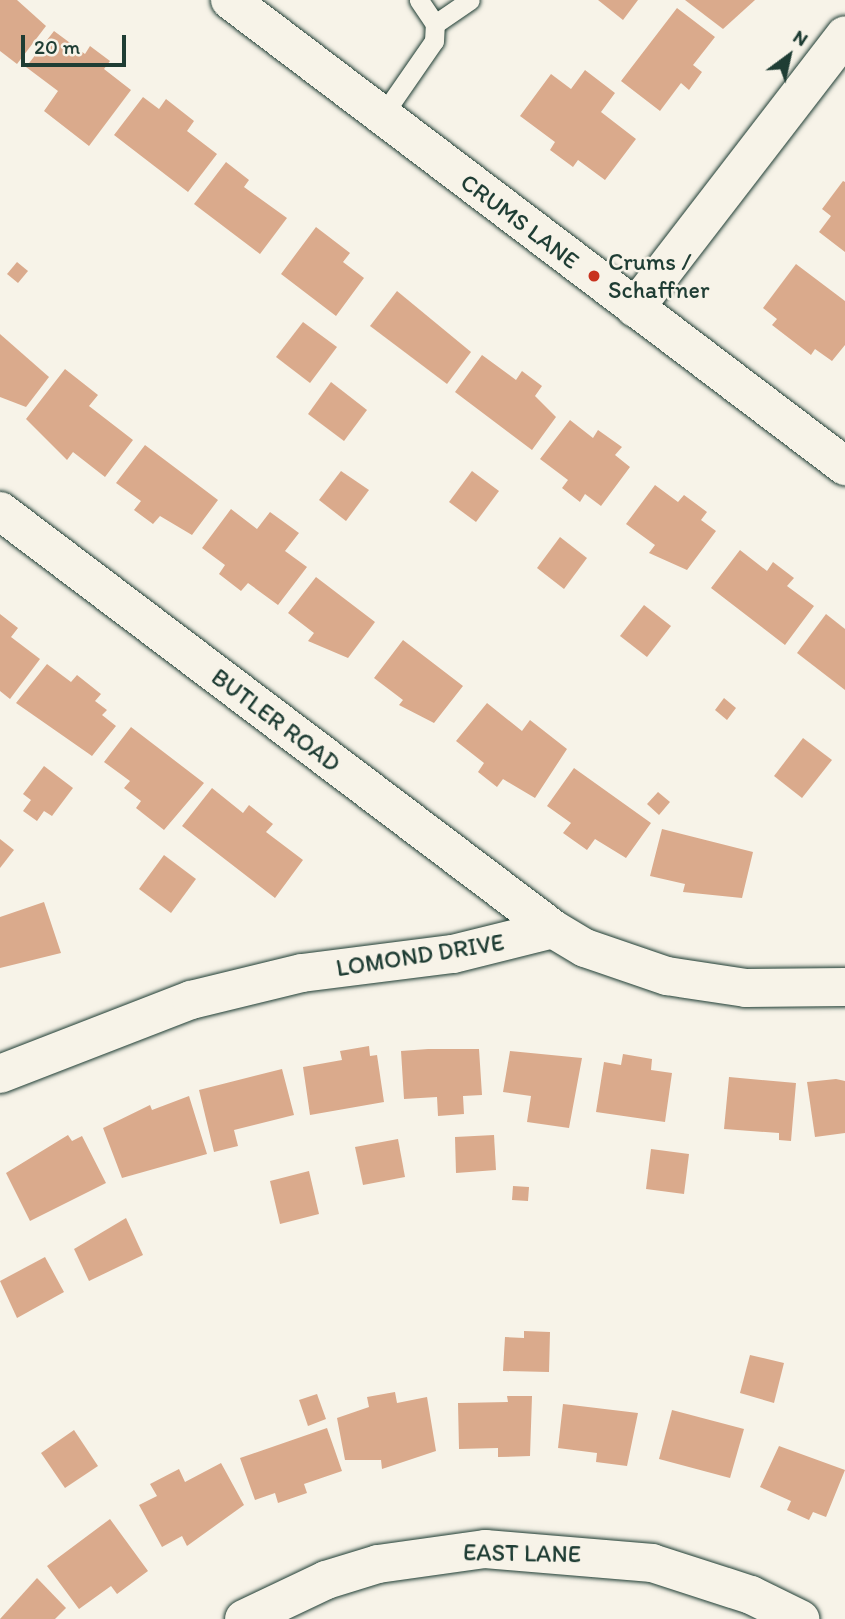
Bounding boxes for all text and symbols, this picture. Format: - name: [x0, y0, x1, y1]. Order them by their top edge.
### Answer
- scale bar: [24, 21, 130, 65]
- north arrow: [754, 21, 824, 91]
- text: N: [789, 25, 812, 51]
- text: 20 m: [34, 34, 80, 59]
- street label: CRUMS LANE: [455, 167, 585, 275]
- place label: Crums / Schaffner: [608, 248, 710, 304]
- marker: Crums / Schaffner: [586, 268, 602, 284]
- street label: BUTLER ROAD: [206, 663, 346, 777]
- street label: LOMOND DRIVE: [333, 927, 507, 983]
- street label: EAST LANE: [463, 1538, 581, 1568]

